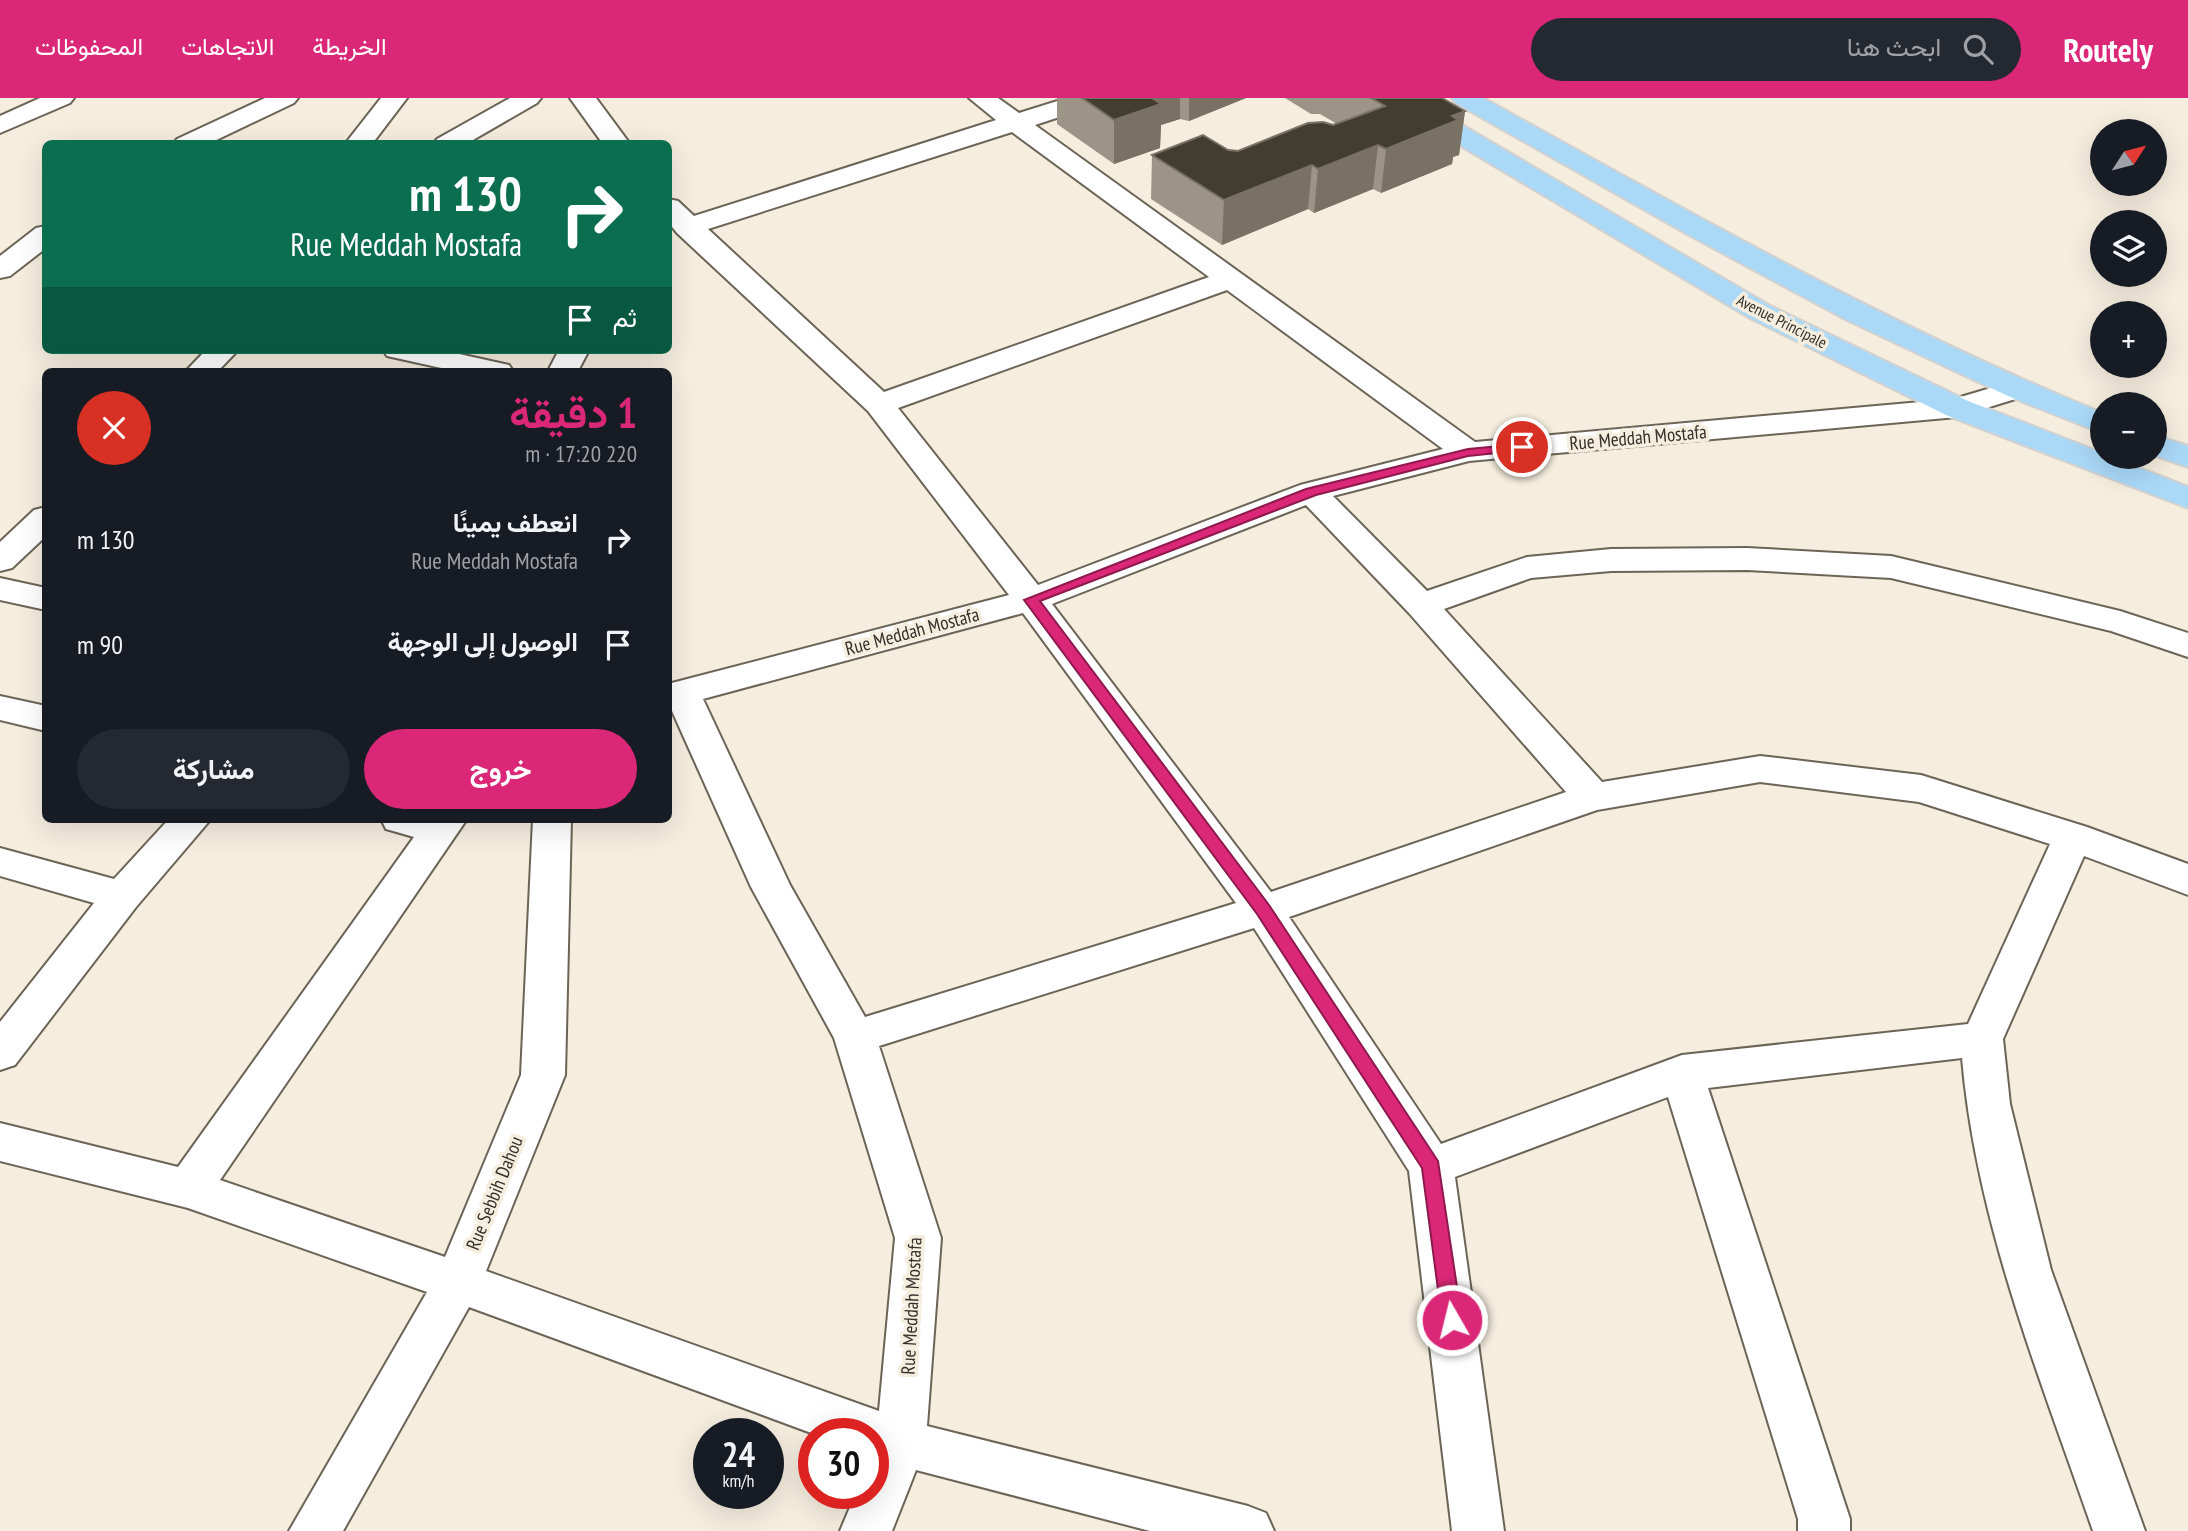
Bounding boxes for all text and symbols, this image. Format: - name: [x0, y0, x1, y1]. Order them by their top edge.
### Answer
- search box: [1531, 18, 2021, 81]
- text: Routely: [2063, 28, 2153, 71]
- text: ابحث هنا: [1847, 30, 1941, 63]
- icon: search: [1959, 30, 1997, 68]
- text: المحفوظات: [35, 31, 143, 62]
- text: الاتجاهات: [181, 31, 274, 62]
- text: الخريطة: [312, 31, 387, 62]
- north arrow: [2090, 119, 2166, 196]
- map controls: [2090, 119, 2167, 469]
- text: 130 m: [409, 161, 522, 225]
- icon: right: [546, 168, 637, 259]
- button: layers: [2090, 210, 2167, 287]
- text: Rue Meddah Mostafa: [290, 223, 522, 265]
- street label: Avenue Principale: [1734, 290, 1830, 352]
- icon: arrive: [561, 301, 599, 339]
- text: ثم: [613, 301, 637, 334]
- button: +: [2090, 301, 2167, 378]
- text: 1 دقيقة: [509, 385, 637, 440]
- button: close: [77, 391, 151, 465]
- button: −: [2090, 392, 2167, 469]
- pin: [1492, 417, 1552, 477]
- street label: Rue Meddah Mostafa: [1568, 419, 1708, 455]
- icon: arrive: [1503, 428, 1541, 466]
- text: 220 m · 17:20: [525, 439, 637, 468]
- text: انعطف يمينًا: [453, 506, 578, 539]
- icon: right: [599, 521, 637, 559]
- text: 130 m: [77, 523, 135, 556]
- text: Rue Meddah Mostafa: [411, 546, 578, 575]
- street label: Rue Meddah Mostafa: [842, 602, 982, 660]
- text: الوصول إلى الوجهة: [388, 625, 578, 658]
- icon: arrive: [599, 626, 637, 664]
- text: 90 m: [77, 628, 123, 661]
- button: مشاركة: [77, 729, 350, 809]
- button: خروج: [364, 729, 637, 809]
- street label: Rue Sebbih Dahou: [460, 1133, 528, 1253]
- street label: Rue Meddah Mostafa: [895, 1237, 927, 1375]
- position arrow: [1415, 1283, 1489, 1357]
- speed limit sign: 30: [798, 1418, 889, 1509]
- text: 24: [722, 1431, 755, 1477]
- text: km/h: [723, 1469, 754, 1492]

